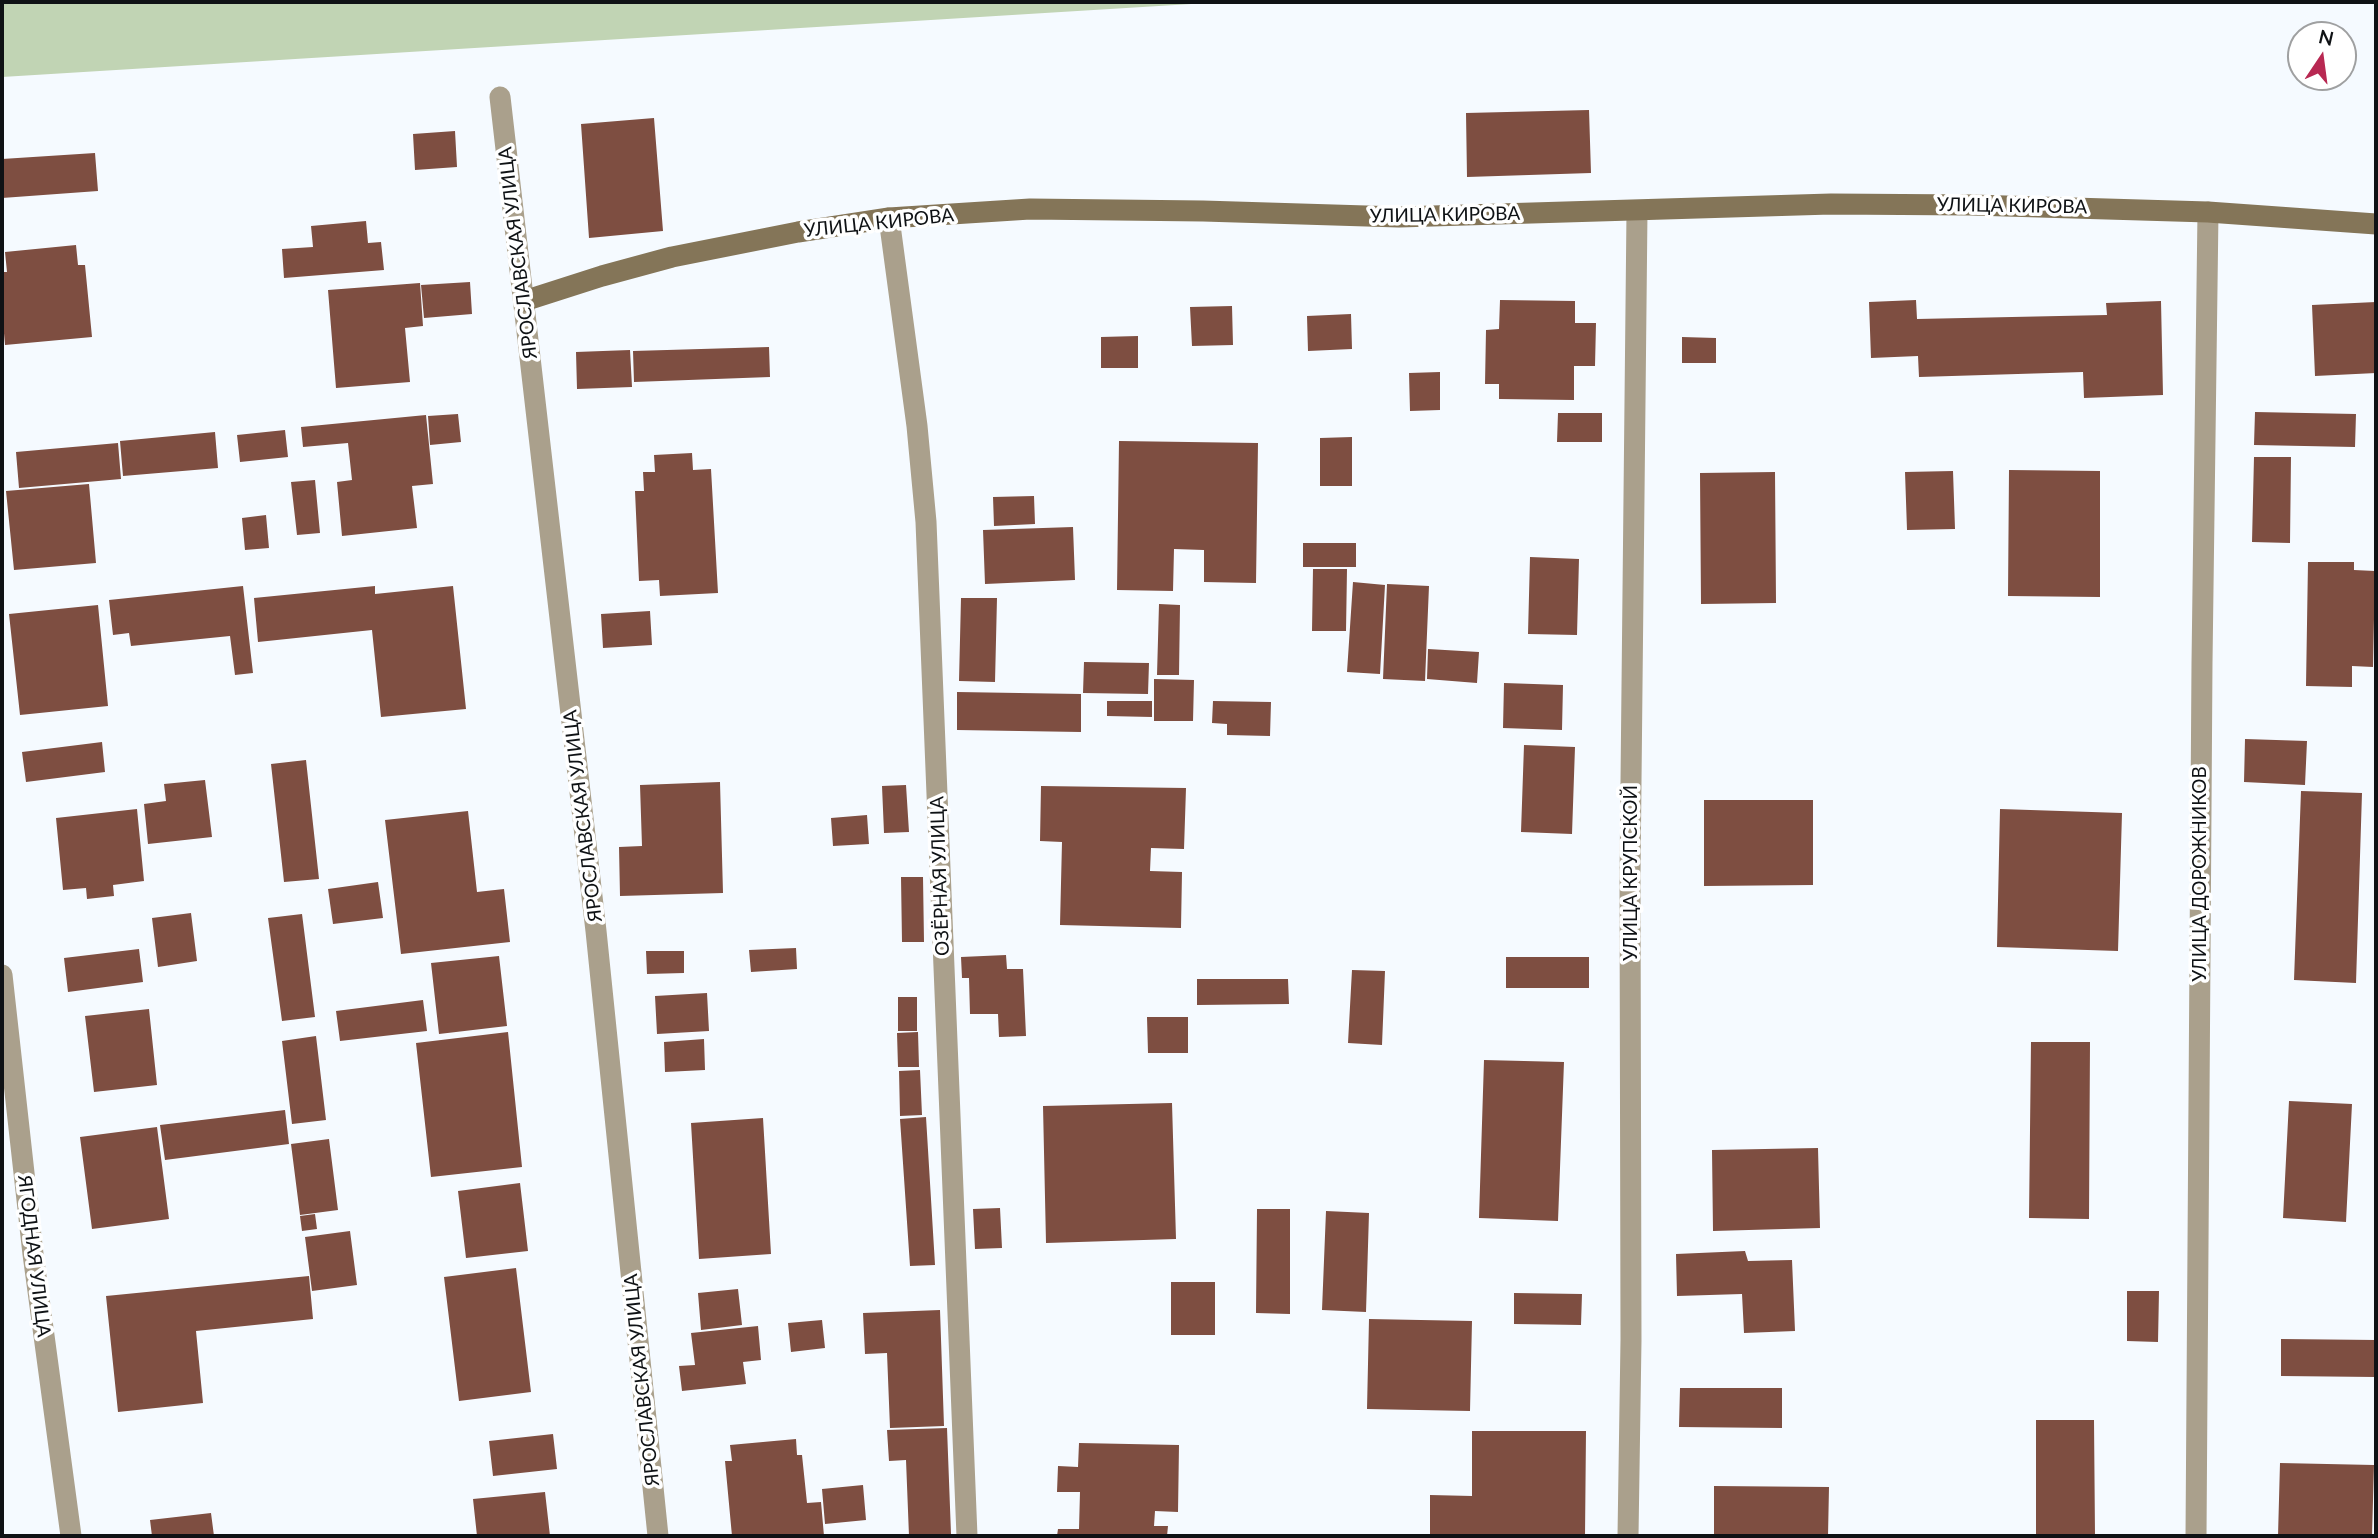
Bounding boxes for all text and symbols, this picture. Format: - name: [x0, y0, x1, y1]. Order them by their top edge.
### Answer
- north arrow: [2287, 21, 2357, 91]
- text: N: [2317, 24, 2336, 50]
- street label: ЯРОСЛАВСКАЯ УЛИЦА: [494, 146, 542, 360]
- street label: УЛИЦА КИРОВА: [1937, 193, 2087, 219]
- street label: УЛИЦА КИРОВА: [1370, 202, 1520, 228]
- street label: УЛИЦА КИРОВА: [803, 204, 955, 242]
- street label: ЯРОСЛАВСКАЯ УЛИЦА: [559, 709, 607, 923]
- street label: УЛИЦА ДОРОЖНИКОВ: [2189, 766, 2211, 982]
- street label: УЛИЦА КРУПСКОЙ: [1620, 785, 1642, 961]
- street label: ОЗЁРНАЯ УЛИЦА: [926, 796, 954, 956]
- street label: ЯГОДНАЯ УЛИЦА: [13, 1174, 55, 1338]
- street label: ЯРОСЛАВСКАЯ УЛИЦА: [620, 1273, 664, 1487]

